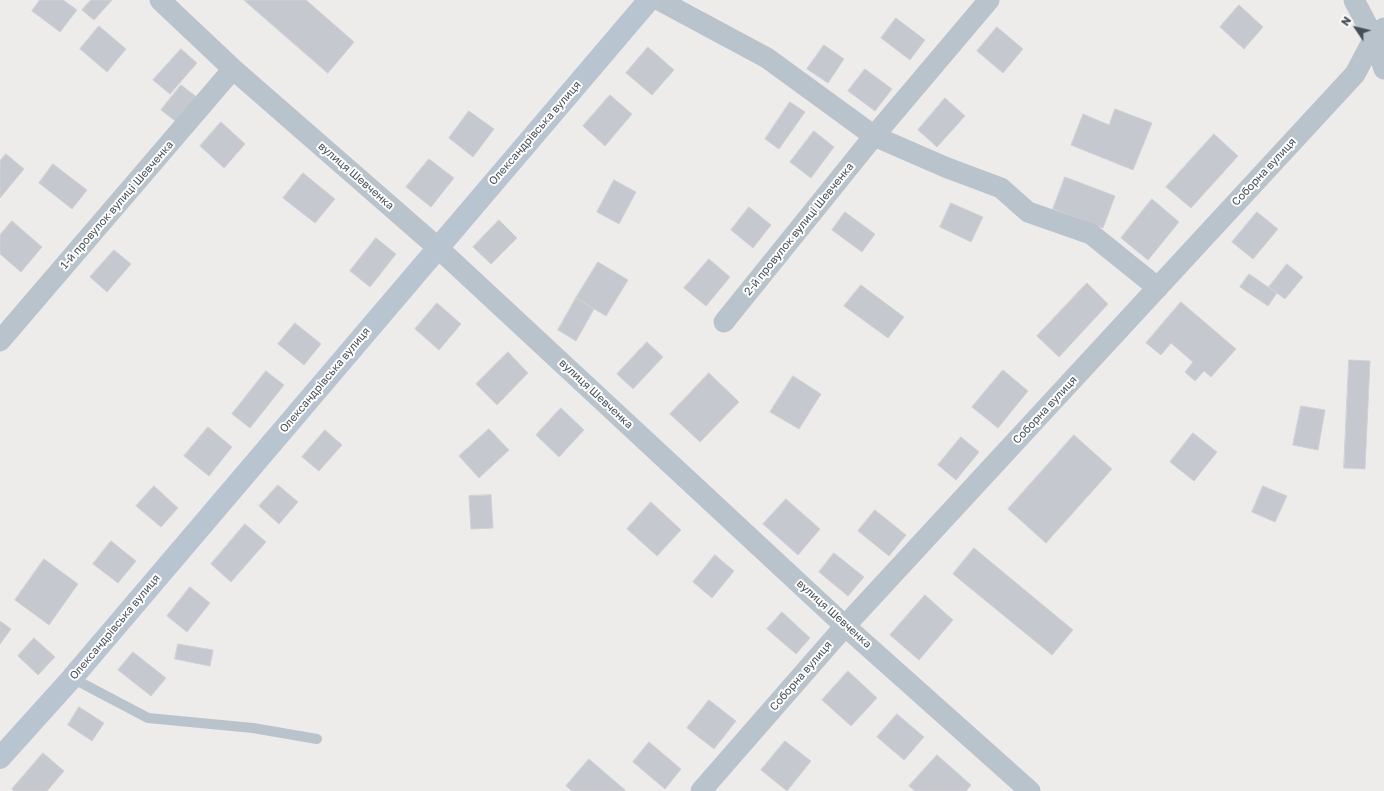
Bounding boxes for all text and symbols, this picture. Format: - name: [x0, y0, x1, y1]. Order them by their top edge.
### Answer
- north arrow: [1336, 8, 1376, 48]
- text: N: [1338, 14, 1353, 28]
- street label: Олександрівська вулиця: [486, 78, 584, 188]
- street label: Соборна вулиця: [1229, 135, 1299, 209]
- street label: 1-й провулок вулиці Шевченка: [58, 138, 176, 272]
- street label: вулиця Шевченка: [315, 140, 397, 212]
- street label: 2-й провулок вулиці Шевченка: [741, 160, 857, 298]
- street label: Олександрівська вулиця: [277, 325, 373, 435]
- street label: вулиця Шевченка: [556, 356, 636, 432]
- street label: Соборна вулиця: [1010, 373, 1080, 447]
- street label: Олександрівська вулиця: [67, 572, 163, 682]
- street label: вулиця Шевченка: [794, 577, 874, 651]
- street label: Соборна вулиця: [767, 638, 835, 714]

